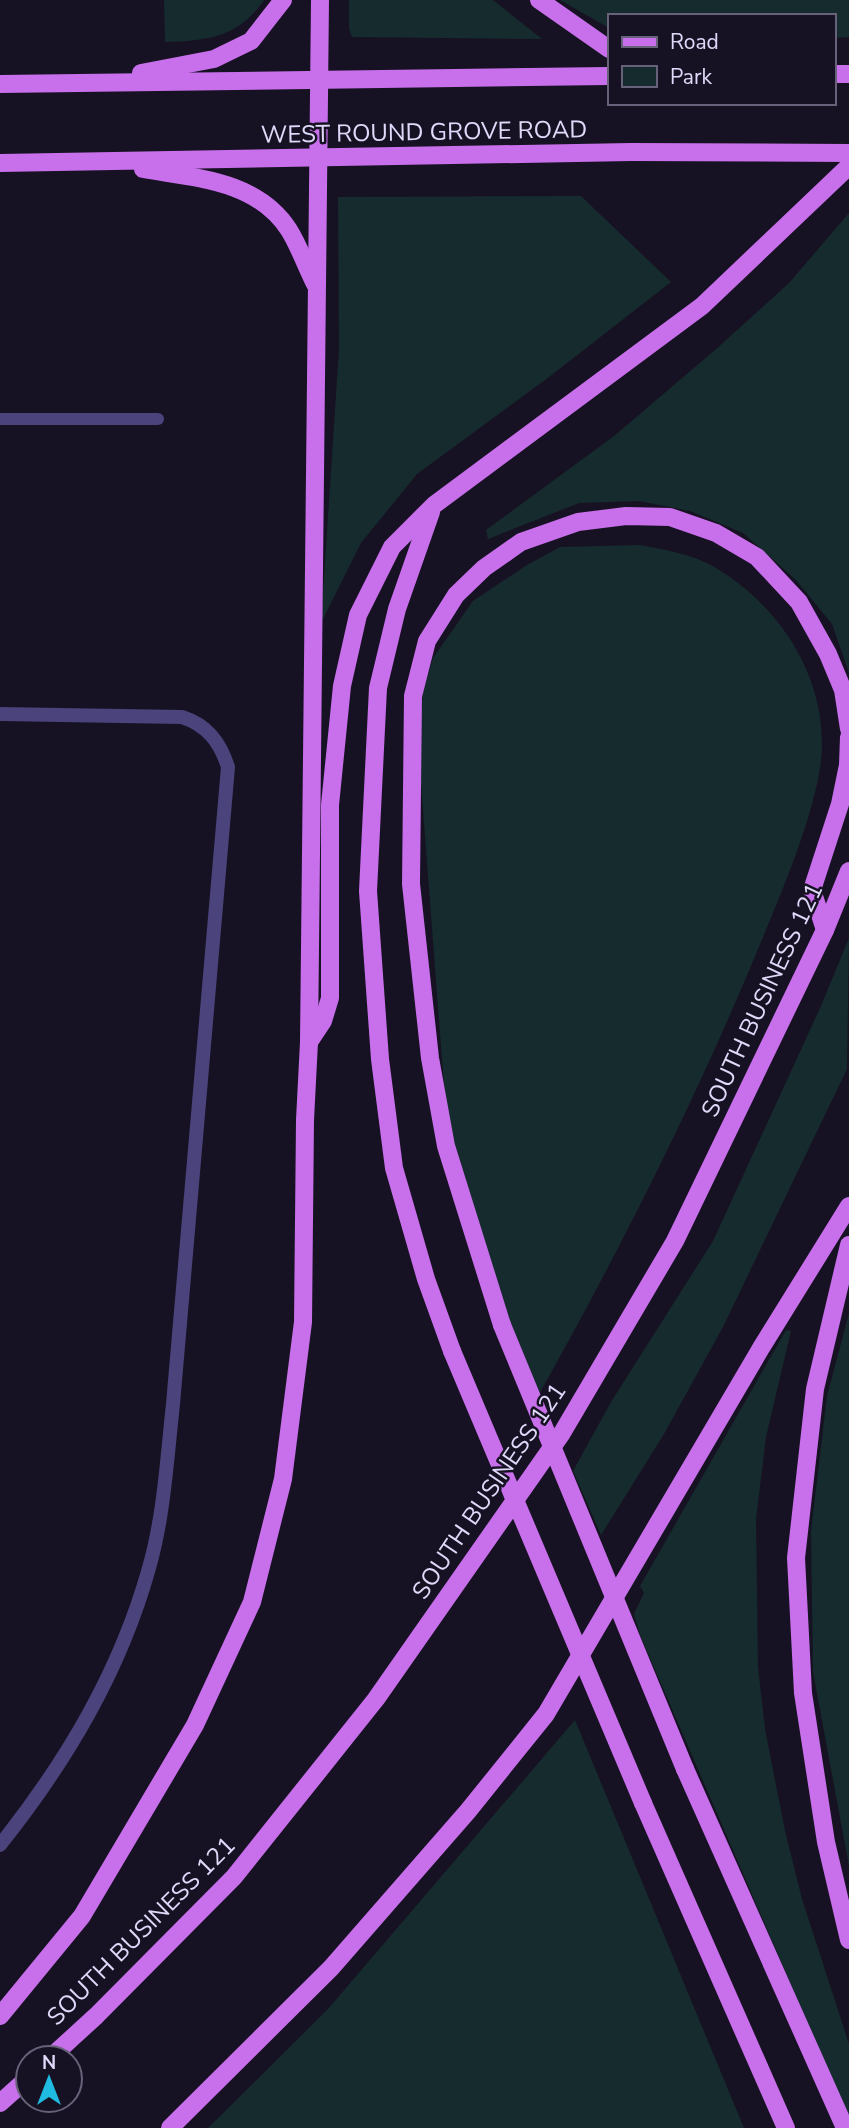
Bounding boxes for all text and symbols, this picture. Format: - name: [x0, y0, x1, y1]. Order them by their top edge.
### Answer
- legend: [608, 14, 835, 105]
- text: Road: [670, 28, 719, 56]
- text: Park: [670, 63, 712, 91]
- street label: WEST ROUND GROVE ROAD: [261, 113, 587, 151]
- street label: SOUTH BUSINESS 121: [694, 878, 830, 1122]
- street label: SOUTH BUSINESS 121: [405, 1377, 573, 1605]
- street label: SOUTH BUSINESS 121: [40, 1830, 242, 2032]
- north arrow: [14, 2044, 84, 2114]
- text: N: [42, 2050, 56, 2076]

